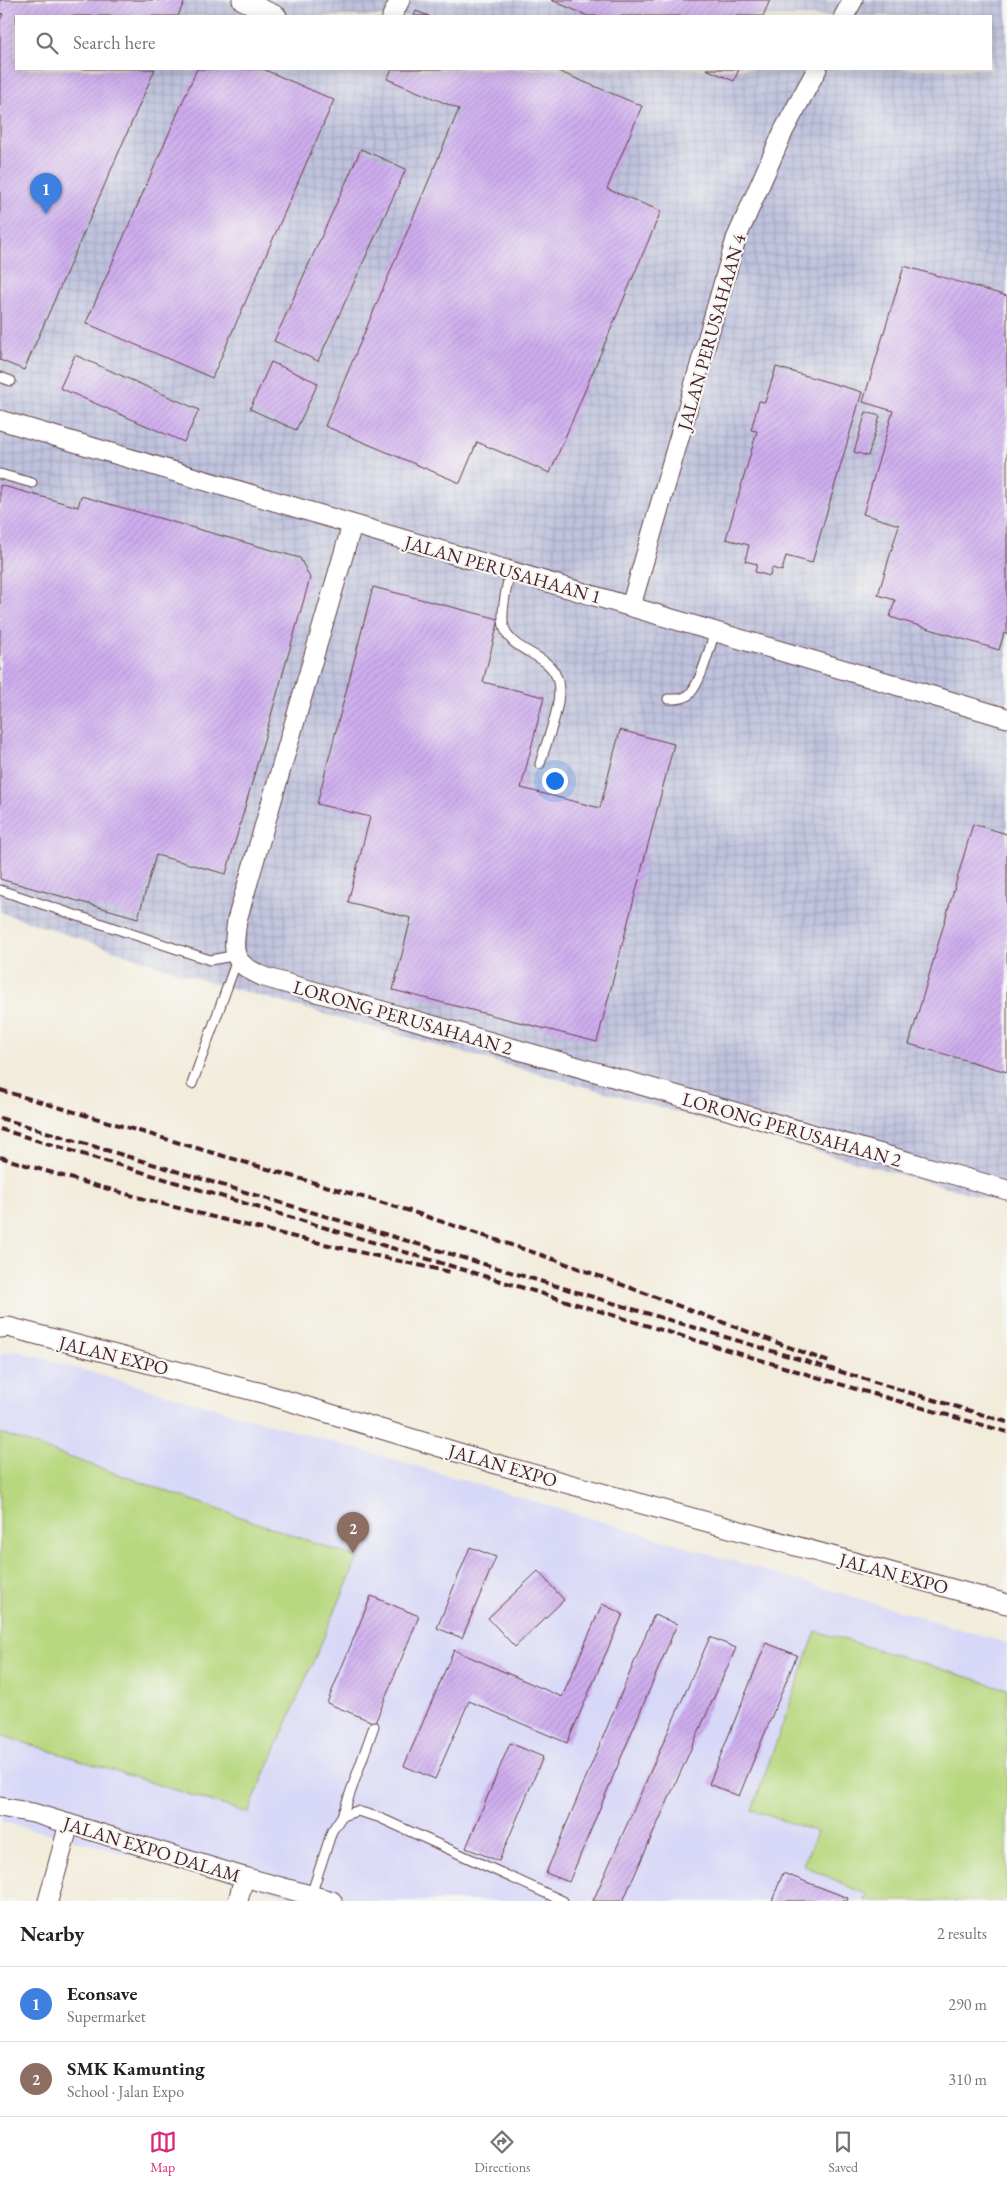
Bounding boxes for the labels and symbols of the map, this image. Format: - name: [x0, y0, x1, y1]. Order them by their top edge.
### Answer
- pin: 1: [30, 173, 62, 214]
- street label: JALAN PERUSAHAAN 4: [671, 230, 752, 435]
- street label: JALAN PERUSAHAAN 1: [400, 529, 604, 609]
- your location: [542, 768, 568, 794]
- street label: LORONG PERUSAHAAN 2: [290, 974, 515, 1061]
- street label: LORONG PERUSAHAAN 2: [679, 1086, 904, 1173]
- street label: JALAN EXPO: [55, 1329, 171, 1381]
- street label: JALAN EXPO: [444, 1437, 560, 1493]
- pin: 2: [337, 1512, 369, 1553]
- street label: JALAN EXPO: [835, 1546, 951, 1600]
- street label: JALAN EXPO DALAM: [58, 1810, 243, 1888]

